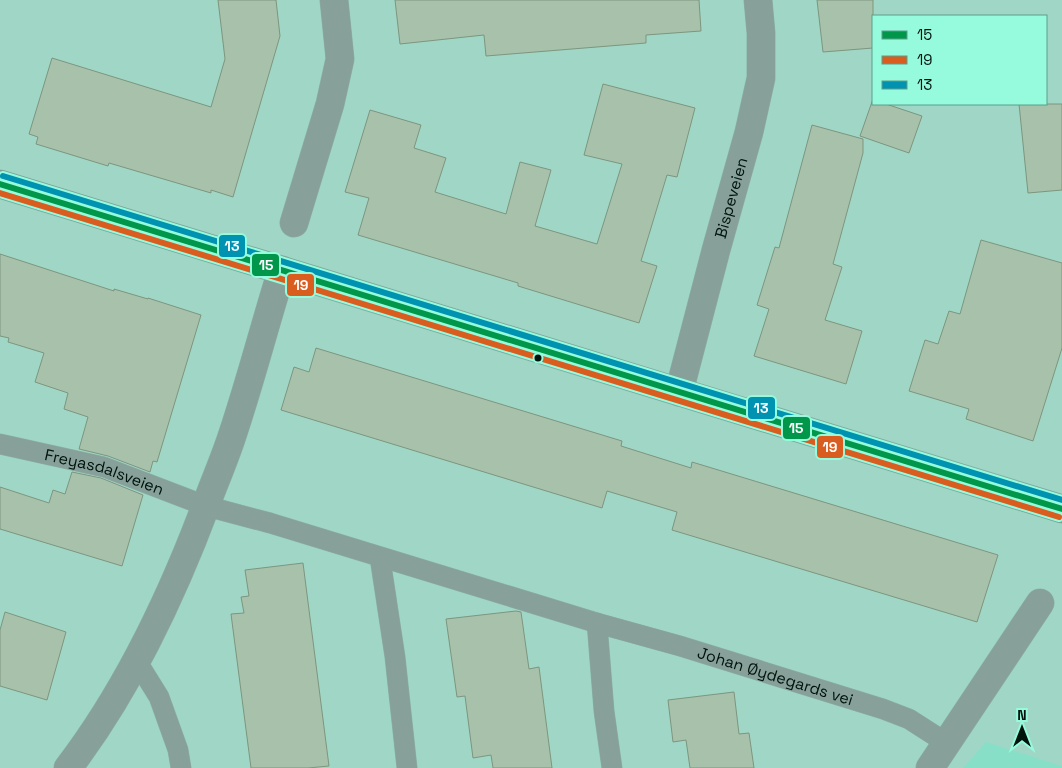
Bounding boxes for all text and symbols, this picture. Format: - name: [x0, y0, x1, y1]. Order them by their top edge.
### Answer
- legend: [872, 15, 1047, 105]
- text: 15: [917, 25, 932, 44]
- text: 19: [917, 50, 932, 69]
- text: 13: [917, 75, 932, 94]
- street label: Bispeveien: [710, 155, 752, 241]
- line badge: 13: [218, 234, 246, 258]
- text: 13: [225, 237, 239, 255]
- line badge: 15: [251, 253, 280, 277]
- text: 15: [259, 256, 273, 274]
- line badge: 19: [286, 273, 315, 297]
- text: 19: [294, 276, 308, 294]
- unlabelled marker: [533, 353, 543, 363]
- line badge: 13: [747, 396, 776, 420]
- text: 13: [754, 399, 768, 417]
- line badge: 15: [782, 416, 811, 440]
- text: 15: [789, 419, 803, 437]
- line badge: 19: [816, 435, 844, 459]
- text: 19: [823, 438, 837, 456]
- street label: Freyasdalsveien: [43, 444, 167, 500]
- street label: Johan Øydegards vei: [695, 642, 856, 710]
- north arrow: [997, 703, 1047, 753]
- text: N: [1017, 706, 1027, 724]

